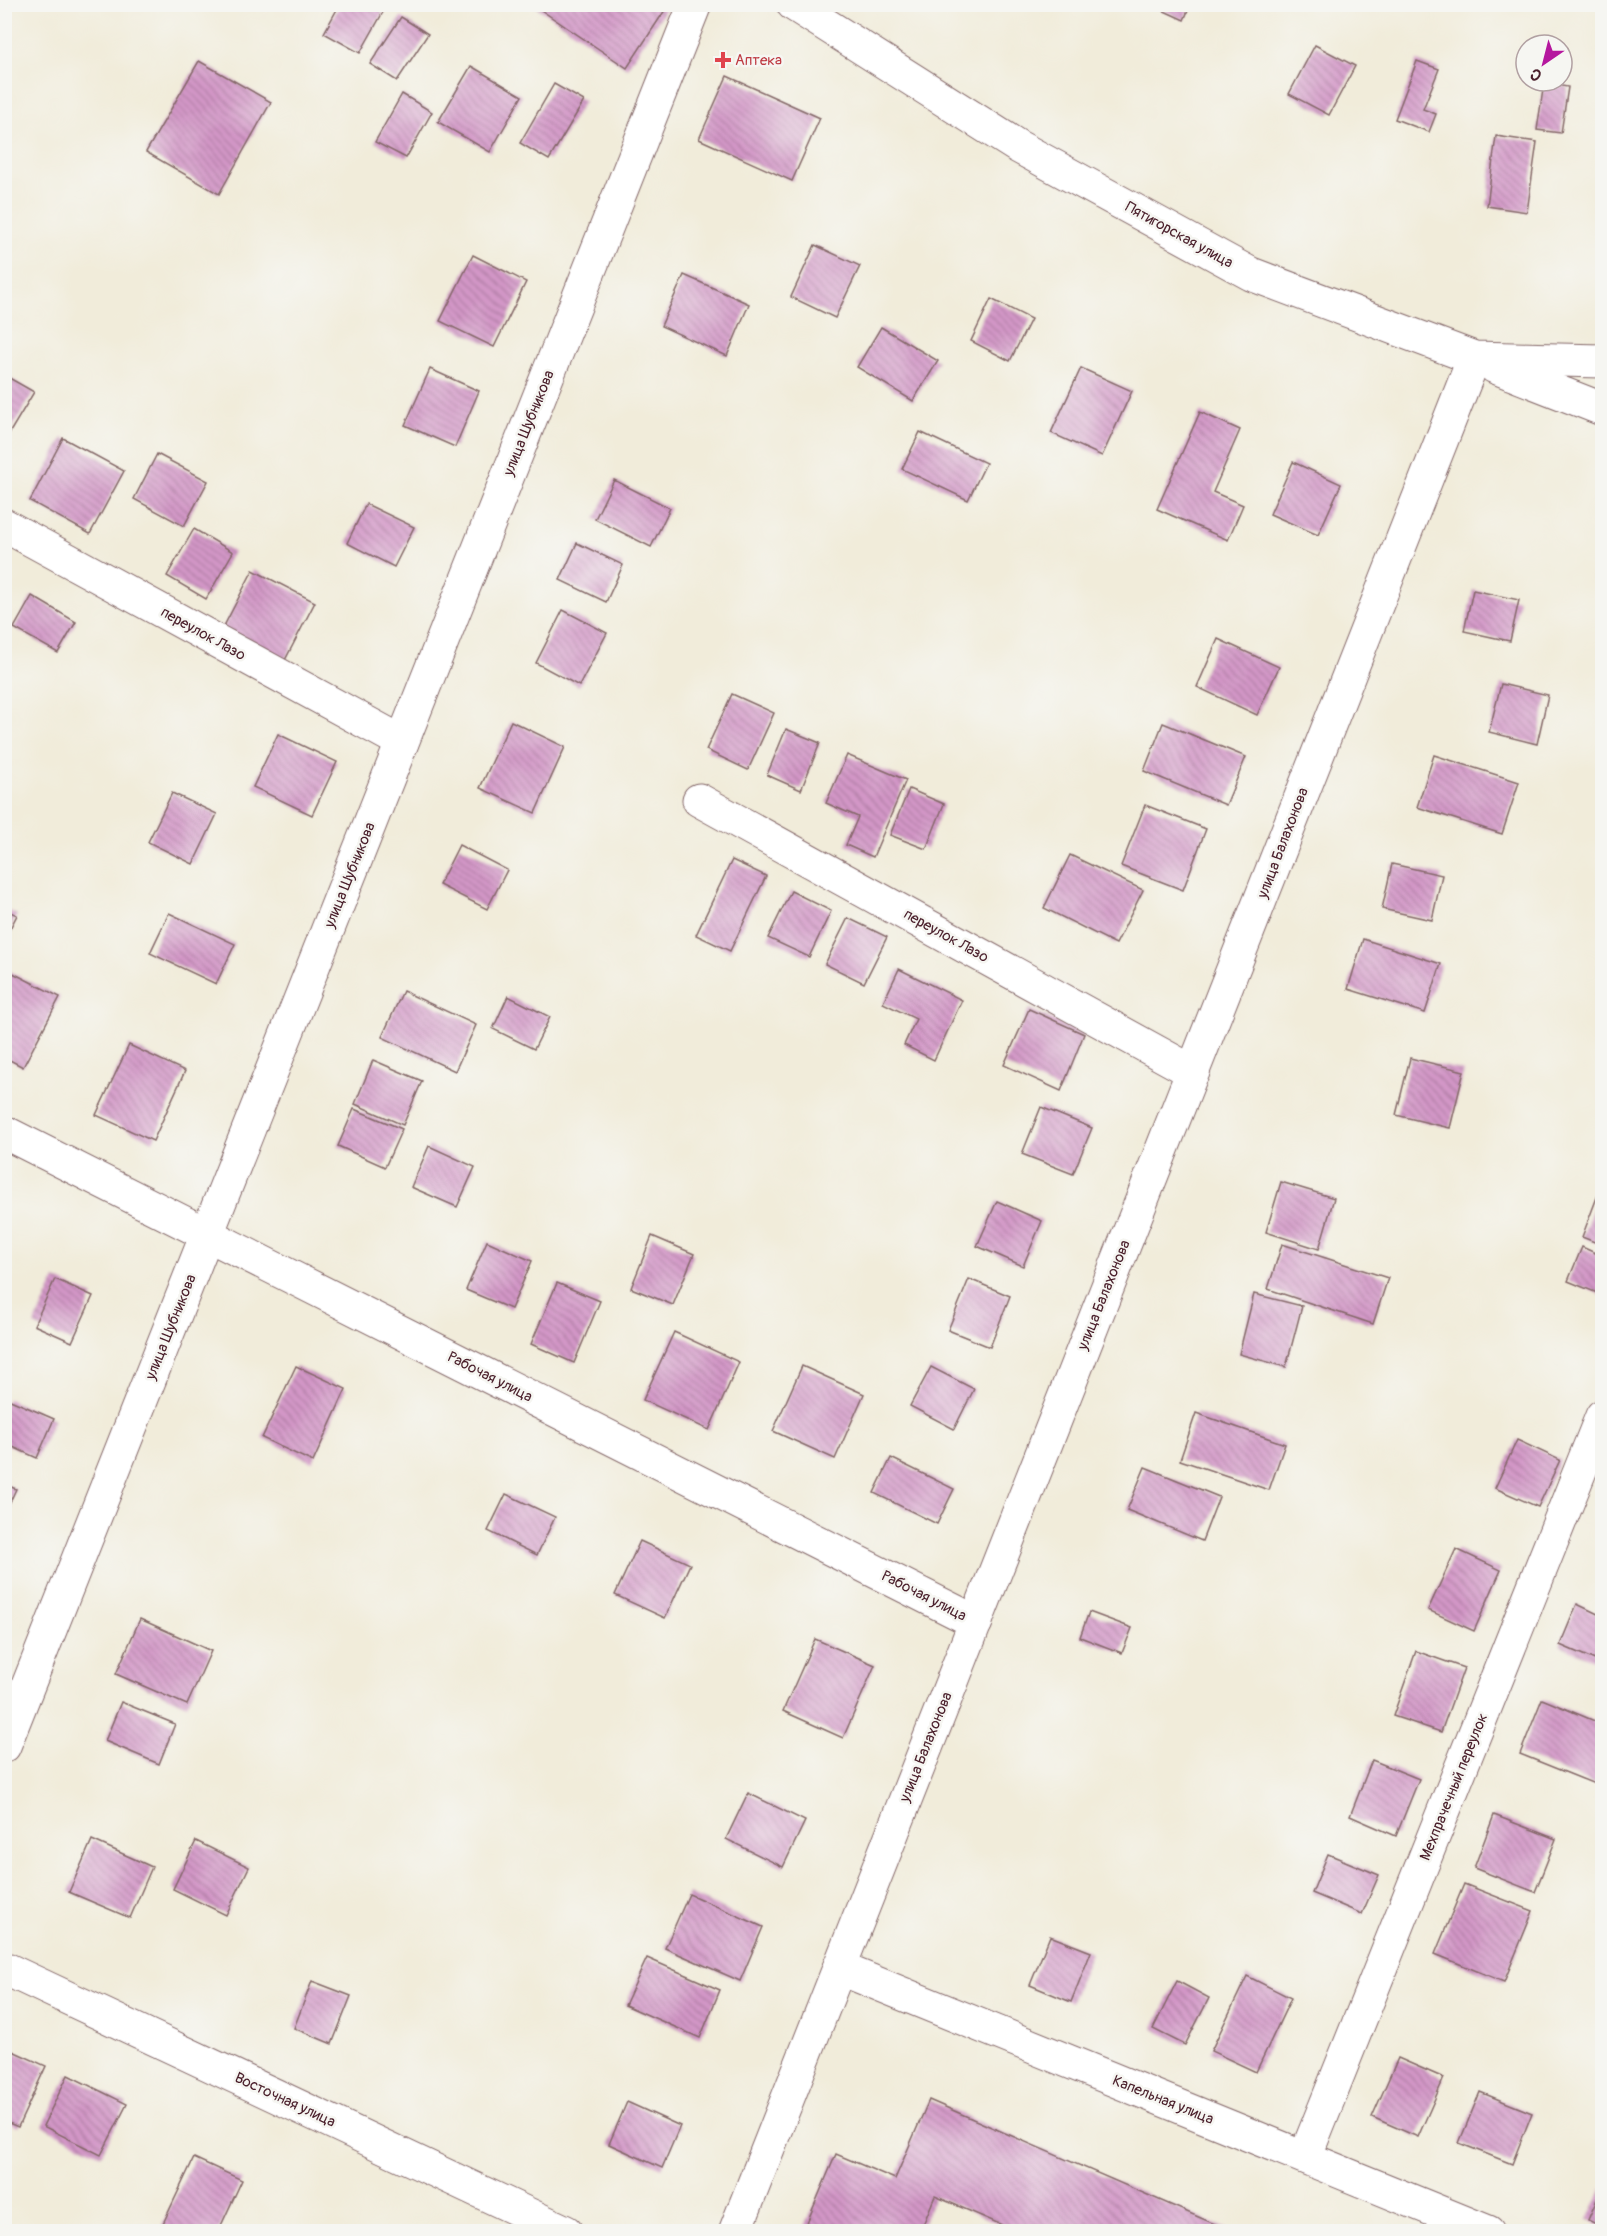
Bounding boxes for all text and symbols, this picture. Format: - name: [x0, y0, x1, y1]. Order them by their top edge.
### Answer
- north arrow: [1514, 33, 1574, 93]
- place label: Аптека: [735, 51, 782, 70]
- marker: Аптека: [716, 53, 730, 67]
- text: С: [1526, 63, 1546, 85]
- street label: Пятигорская улица: [1122, 197, 1236, 273]
- street label: улица Шубникова: [499, 367, 559, 480]
- street label: переулок Лазо: [157, 603, 249, 665]
- street label: улица Балахонова: [1253, 785, 1313, 902]
- street label: улица Шубникова: [320, 819, 380, 932]
- street label: переулок Лазо: [900, 905, 992, 967]
- street label: улица Балахонова: [1073, 1237, 1135, 1354]
- street label: улица Шубникова: [141, 1271, 201, 1384]
- street label: Рабочая улица: [444, 1347, 536, 1407]
- street label: Рабочая улица: [878, 1566, 970, 1626]
- street label: улица Балахонова: [895, 1689, 957, 1806]
- street label: Мехпрачечный переулок: [1416, 1710, 1492, 1863]
- street label: Восточная улица: [232, 2068, 338, 2132]
- street label: Капельная улица: [1110, 2071, 1216, 2129]

